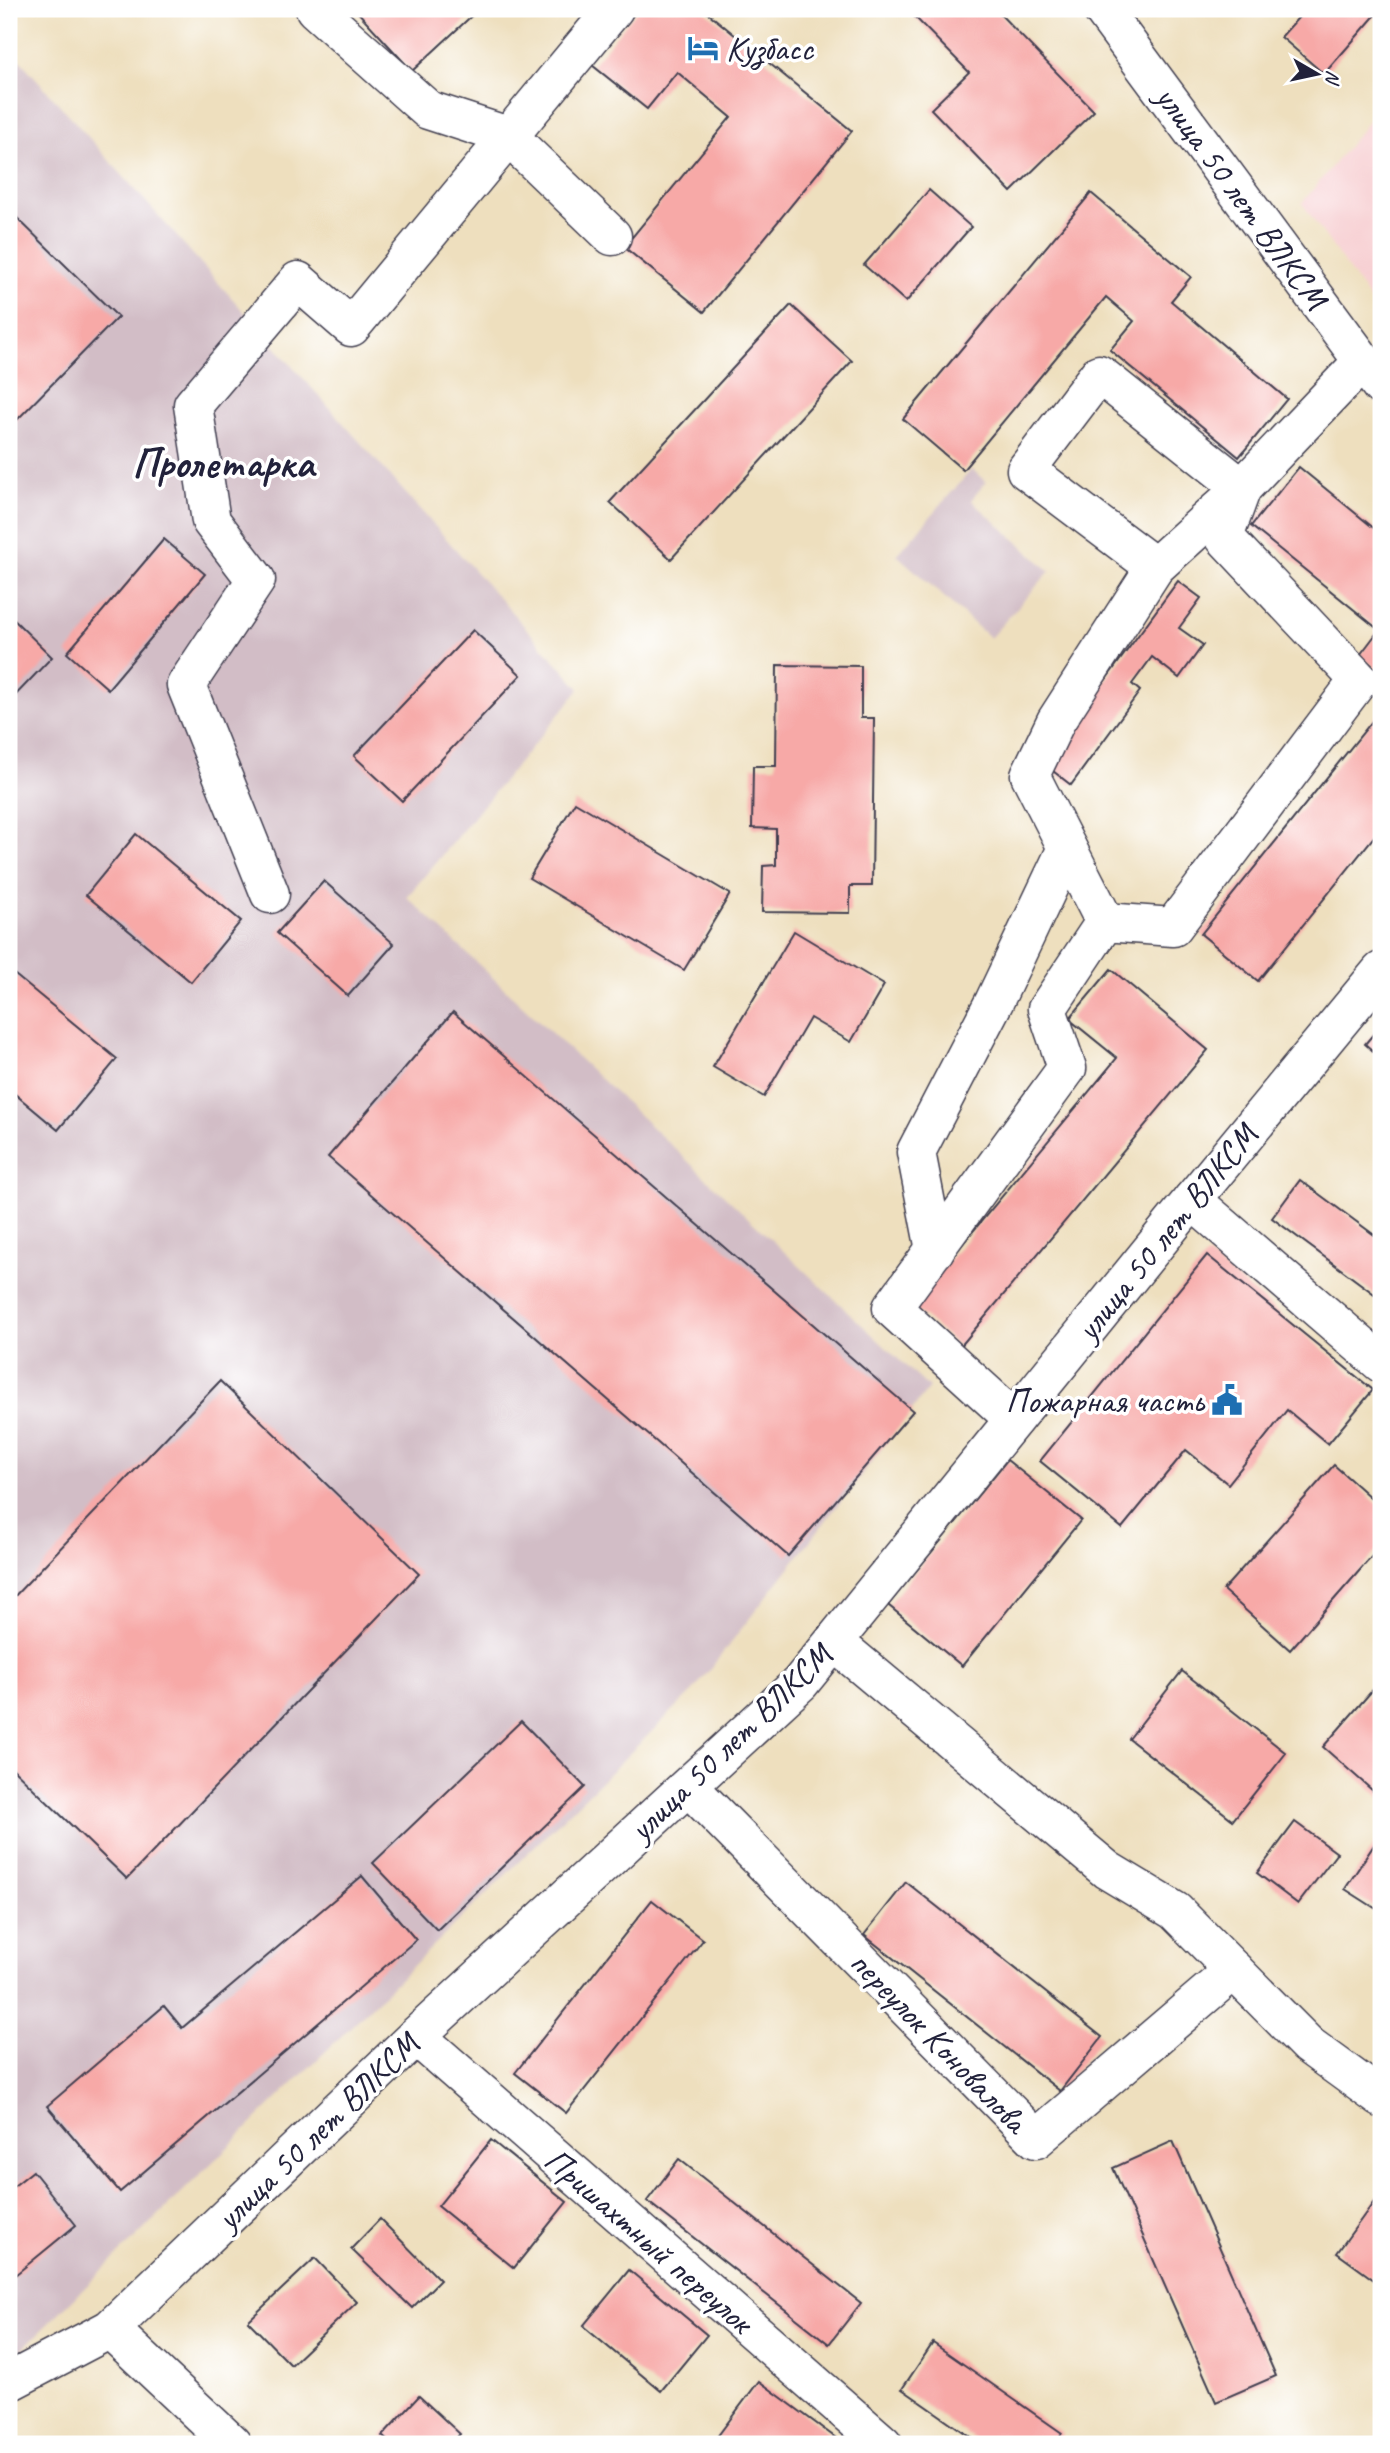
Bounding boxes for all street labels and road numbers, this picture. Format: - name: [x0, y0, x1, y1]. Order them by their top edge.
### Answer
- street label: улица 50 лет ВЛКСМ: [1144, 75, 1340, 320]
- street label: улица 50 лет ВЛКСМ: [1064, 1113, 1269, 1351]
- street label: улица 50 лет ВЛКСМ: [618, 1632, 844, 1852]
- street label: переулок Коновалова: [840, 1940, 1039, 2144]
- street label: улица 50 лет ВЛКСМ: [205, 2021, 431, 2241]
- street label: Пришахтный переулок: [535, 2137, 765, 2345]

